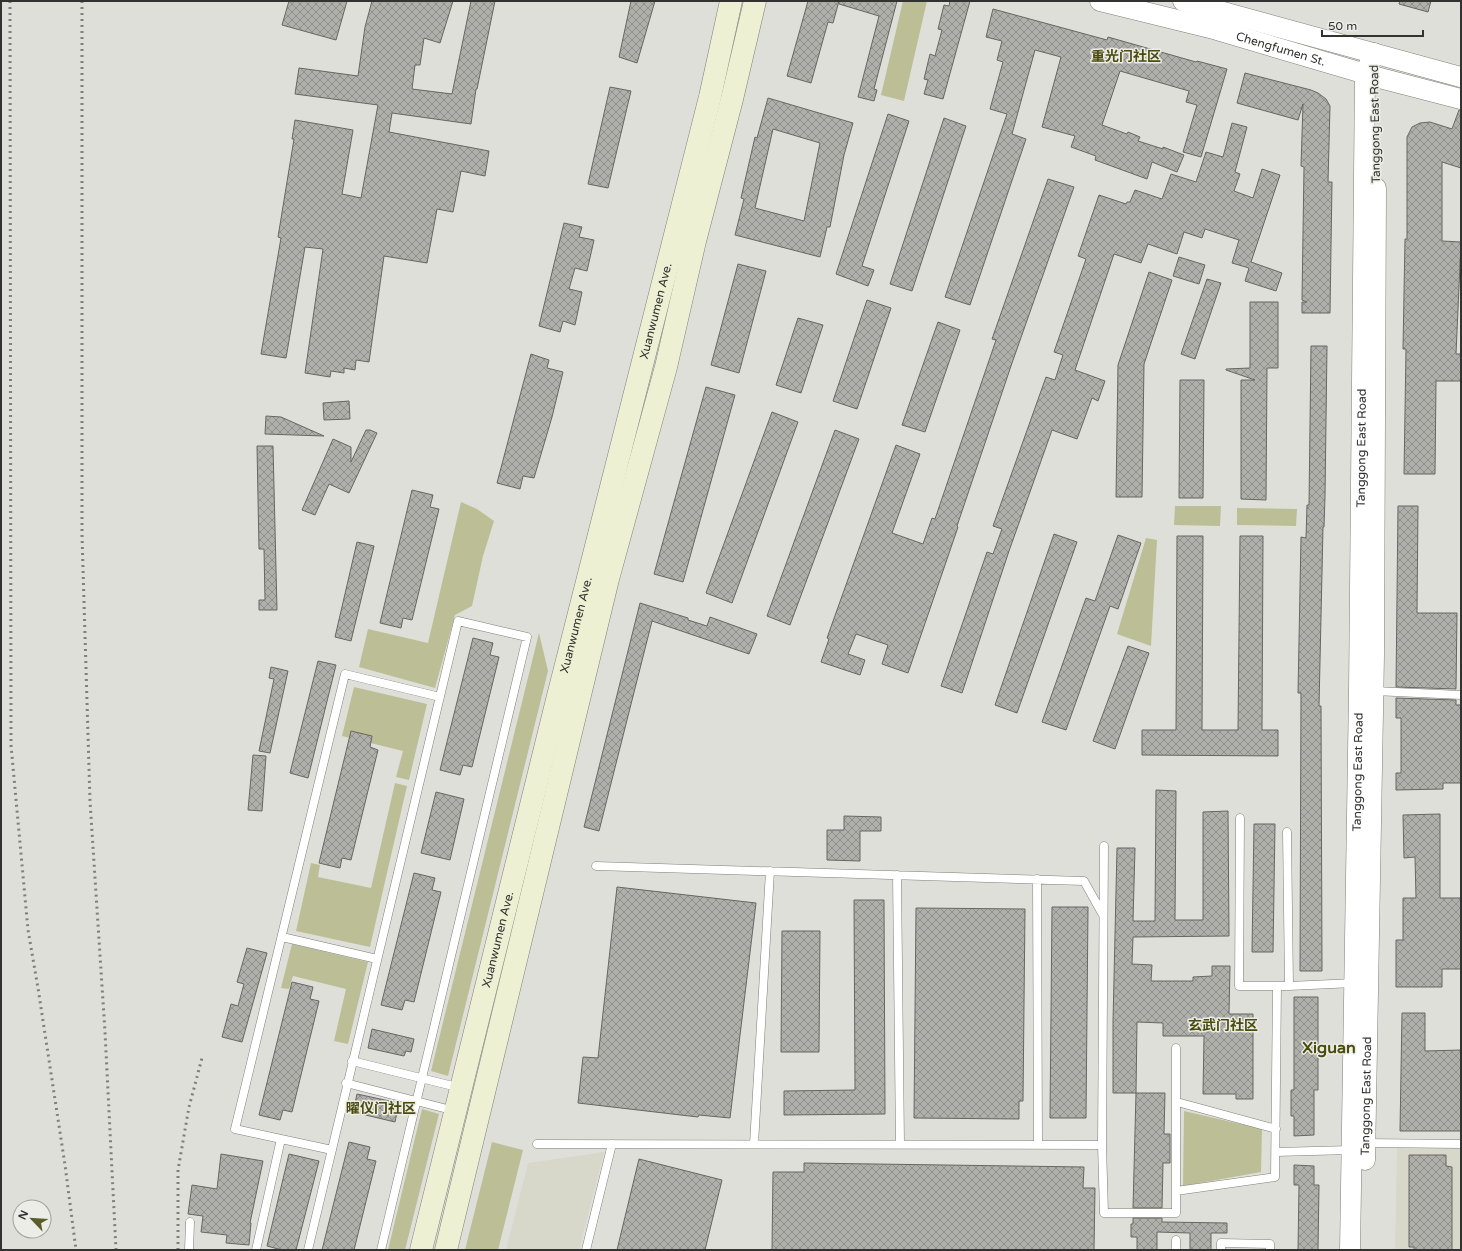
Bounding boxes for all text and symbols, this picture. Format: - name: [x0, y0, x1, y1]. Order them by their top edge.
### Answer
- scale bar: [1322, 12, 1423, 38]
- text: 50 m: [1328, 19, 1357, 33]
- street label: Chengfumen St.: [1234, 29, 1327, 69]
- district label: 重光门社区: [1091, 48, 1161, 65]
- street label: Tanggong East Road: [1367, 65, 1383, 183]
- street label: Xuanwumen Ave.: [637, 261, 675, 360]
- street label: Tanggong East Road: [1354, 389, 1369, 508]
- street label: Xuanwumen Ave.: [557, 575, 595, 675]
- street label: Tanggong East Road: [1350, 713, 1366, 832]
- street label: Xuanwumen Ave.: [479, 890, 516, 989]
- district label: 玄武门社区: [1188, 1017, 1258, 1034]
- street label: Tanggong East Road: [1358, 1036, 1374, 1156]
- district label: Xiguan: [1302, 1038, 1356, 1058]
- district label: 曜仪门社区: [346, 1100, 416, 1117]
- north arrow: [12, 1199, 52, 1239]
- text: N: [16, 1208, 31, 1222]

